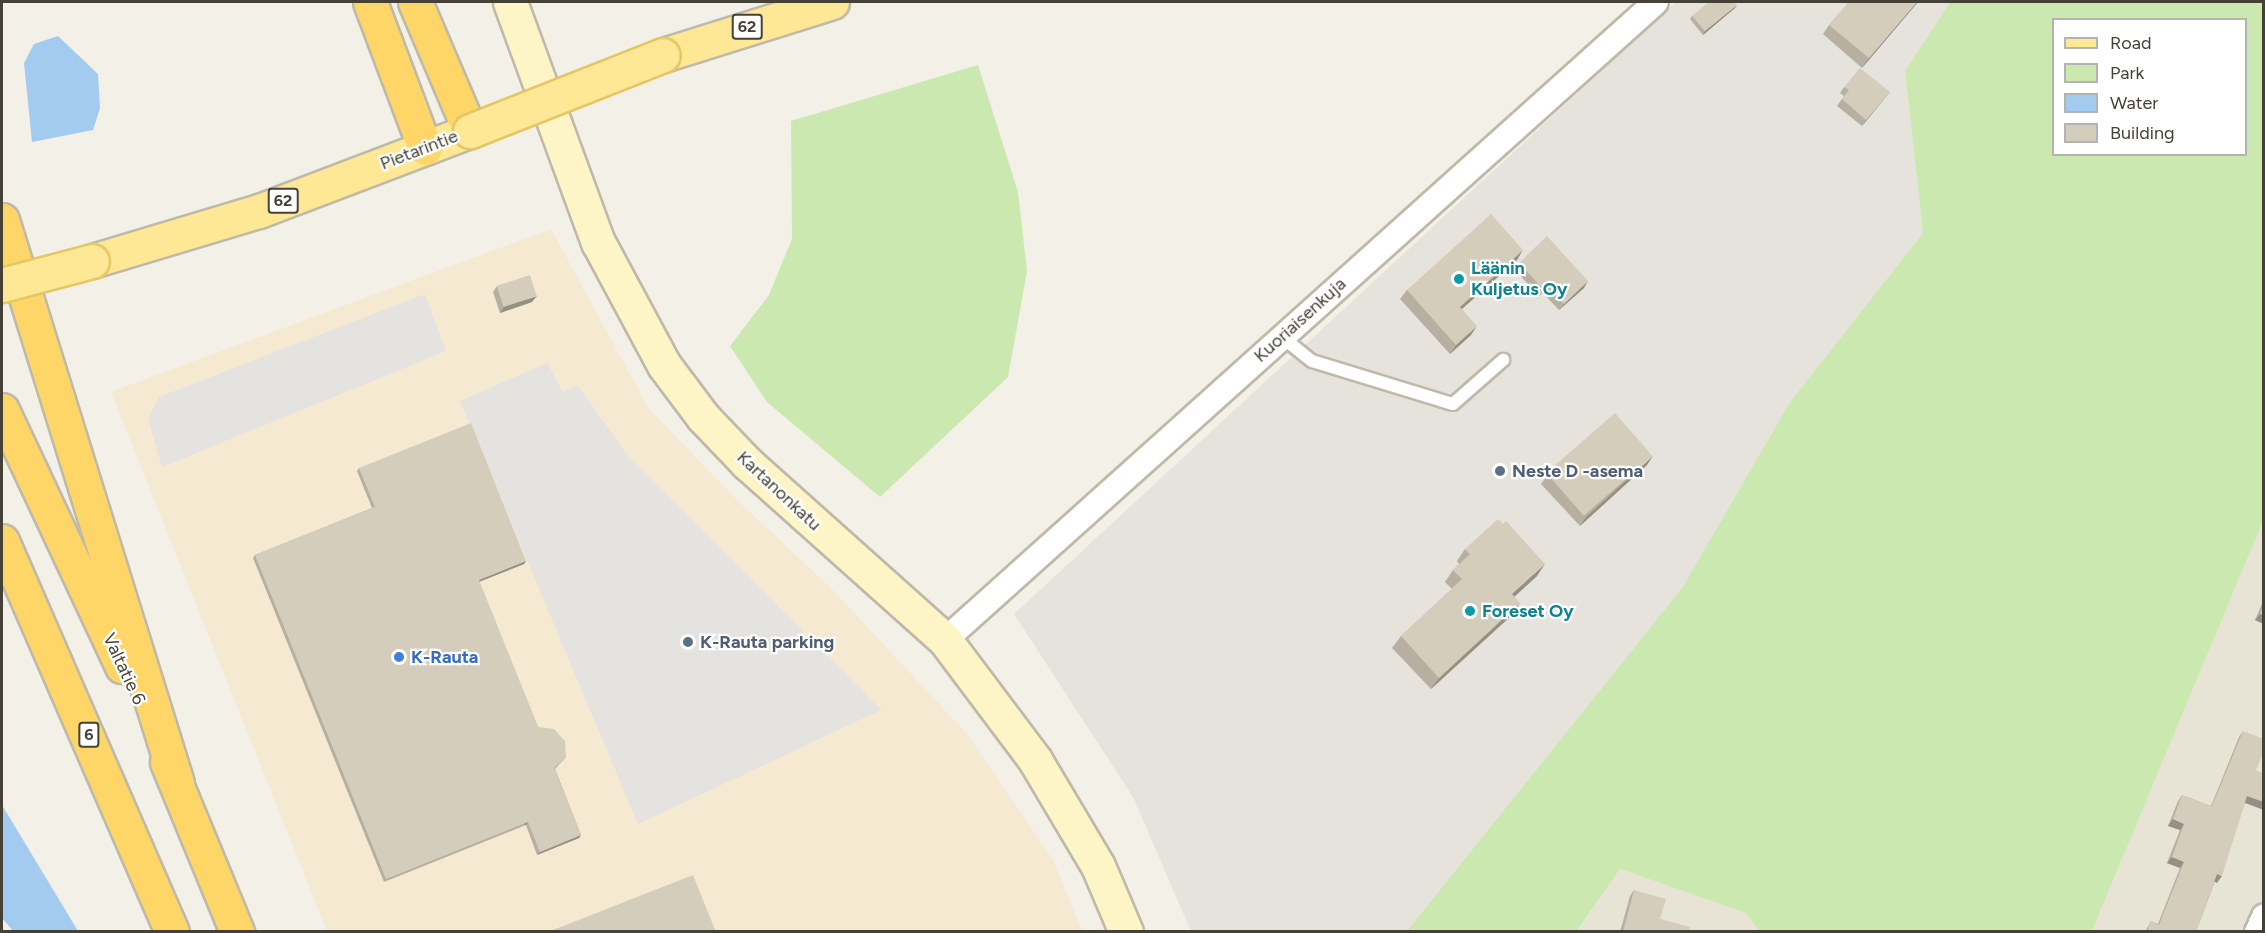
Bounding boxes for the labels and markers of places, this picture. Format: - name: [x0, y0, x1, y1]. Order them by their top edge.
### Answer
- place label: Läänin Kuljetus Oy: [1471, 258, 1567, 300]
- marker: Läänin Kuljetus Oy: [1452, 272, 1466, 286]
- place label: Neste D -asema: [1512, 460, 1643, 482]
- marker: Neste D -asema: [1493, 464, 1507, 478]
- place label: Foreset Oy: [1482, 600, 1573, 622]
- marker: Foreset Oy: [1463, 604, 1477, 618]
- place label: K-Rauta parking: [700, 631, 834, 653]
- marker: K-Rauta parking: [681, 635, 695, 649]
- place label: K-Rauta: [411, 646, 478, 668]
- marker: K-Rauta: [392, 650, 406, 664]

